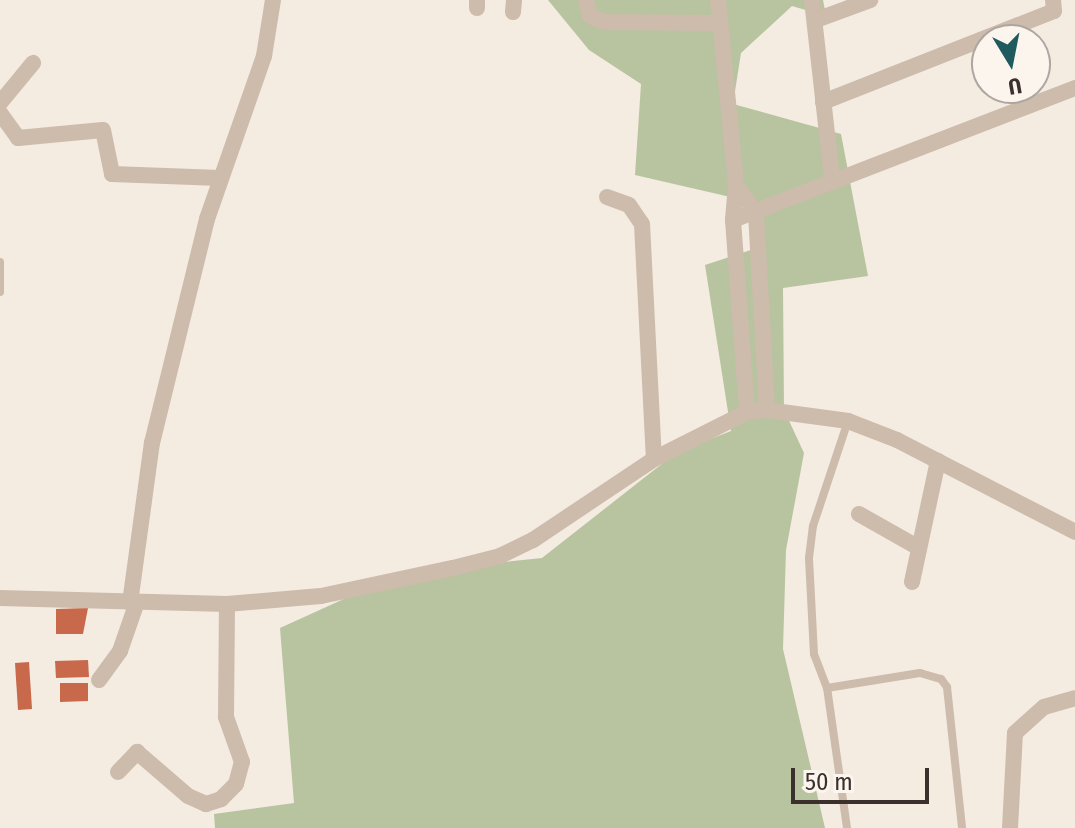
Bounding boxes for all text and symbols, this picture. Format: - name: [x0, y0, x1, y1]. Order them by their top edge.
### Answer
- north arrow: [971, 24, 1051, 104]
- text: U: [1006, 72, 1024, 101]
- scale bar: [795, 752, 933, 802]
- text: 50 m: [805, 768, 853, 796]

